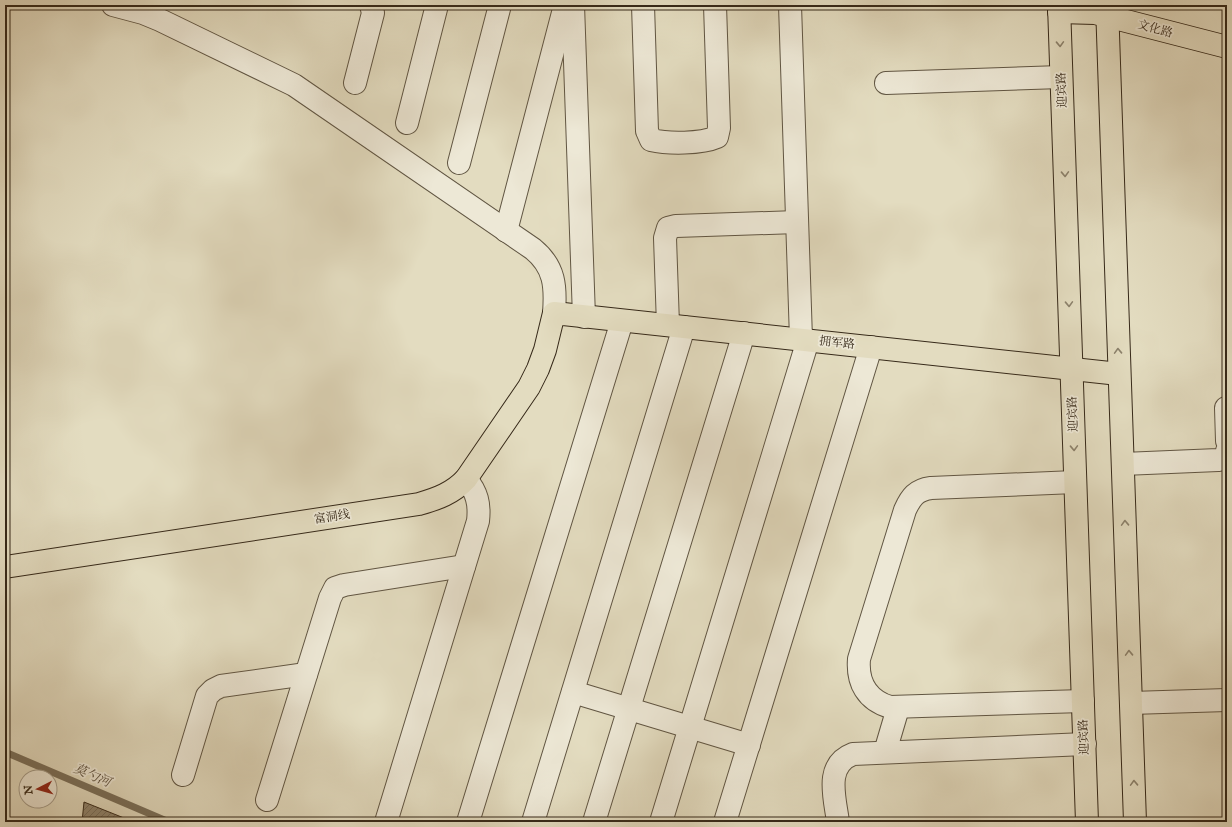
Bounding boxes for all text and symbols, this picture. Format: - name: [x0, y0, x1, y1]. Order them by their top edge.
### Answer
- street label: 文化路: [1136, 17, 1174, 41]
- one-way arrow: [1056, 41, 1064, 47]
- street label: 迎宾路: [1054, 72, 1070, 108]
- one-way arrow: [1060, 171, 1069, 177]
- one-way arrow: [1065, 301, 1073, 307]
- street label: 拥军路: [818, 334, 856, 352]
- one-way arrow: [1114, 348, 1123, 354]
- street label: 迎宾路: [1065, 396, 1081, 432]
- one-way arrow: [1070, 445, 1078, 451]
- street label: 富洞线: [313, 507, 351, 527]
- one-way arrow: [1120, 520, 1129, 526]
- one-way arrow: [1125, 650, 1133, 656]
- street label: 迎宾路: [1076, 719, 1092, 755]
- water label: 莫勺河: [71, 761, 115, 792]
- north arrow: [18, 769, 58, 809]
- one-way arrow: [1129, 780, 1138, 786]
- text: N: [22, 784, 37, 796]

